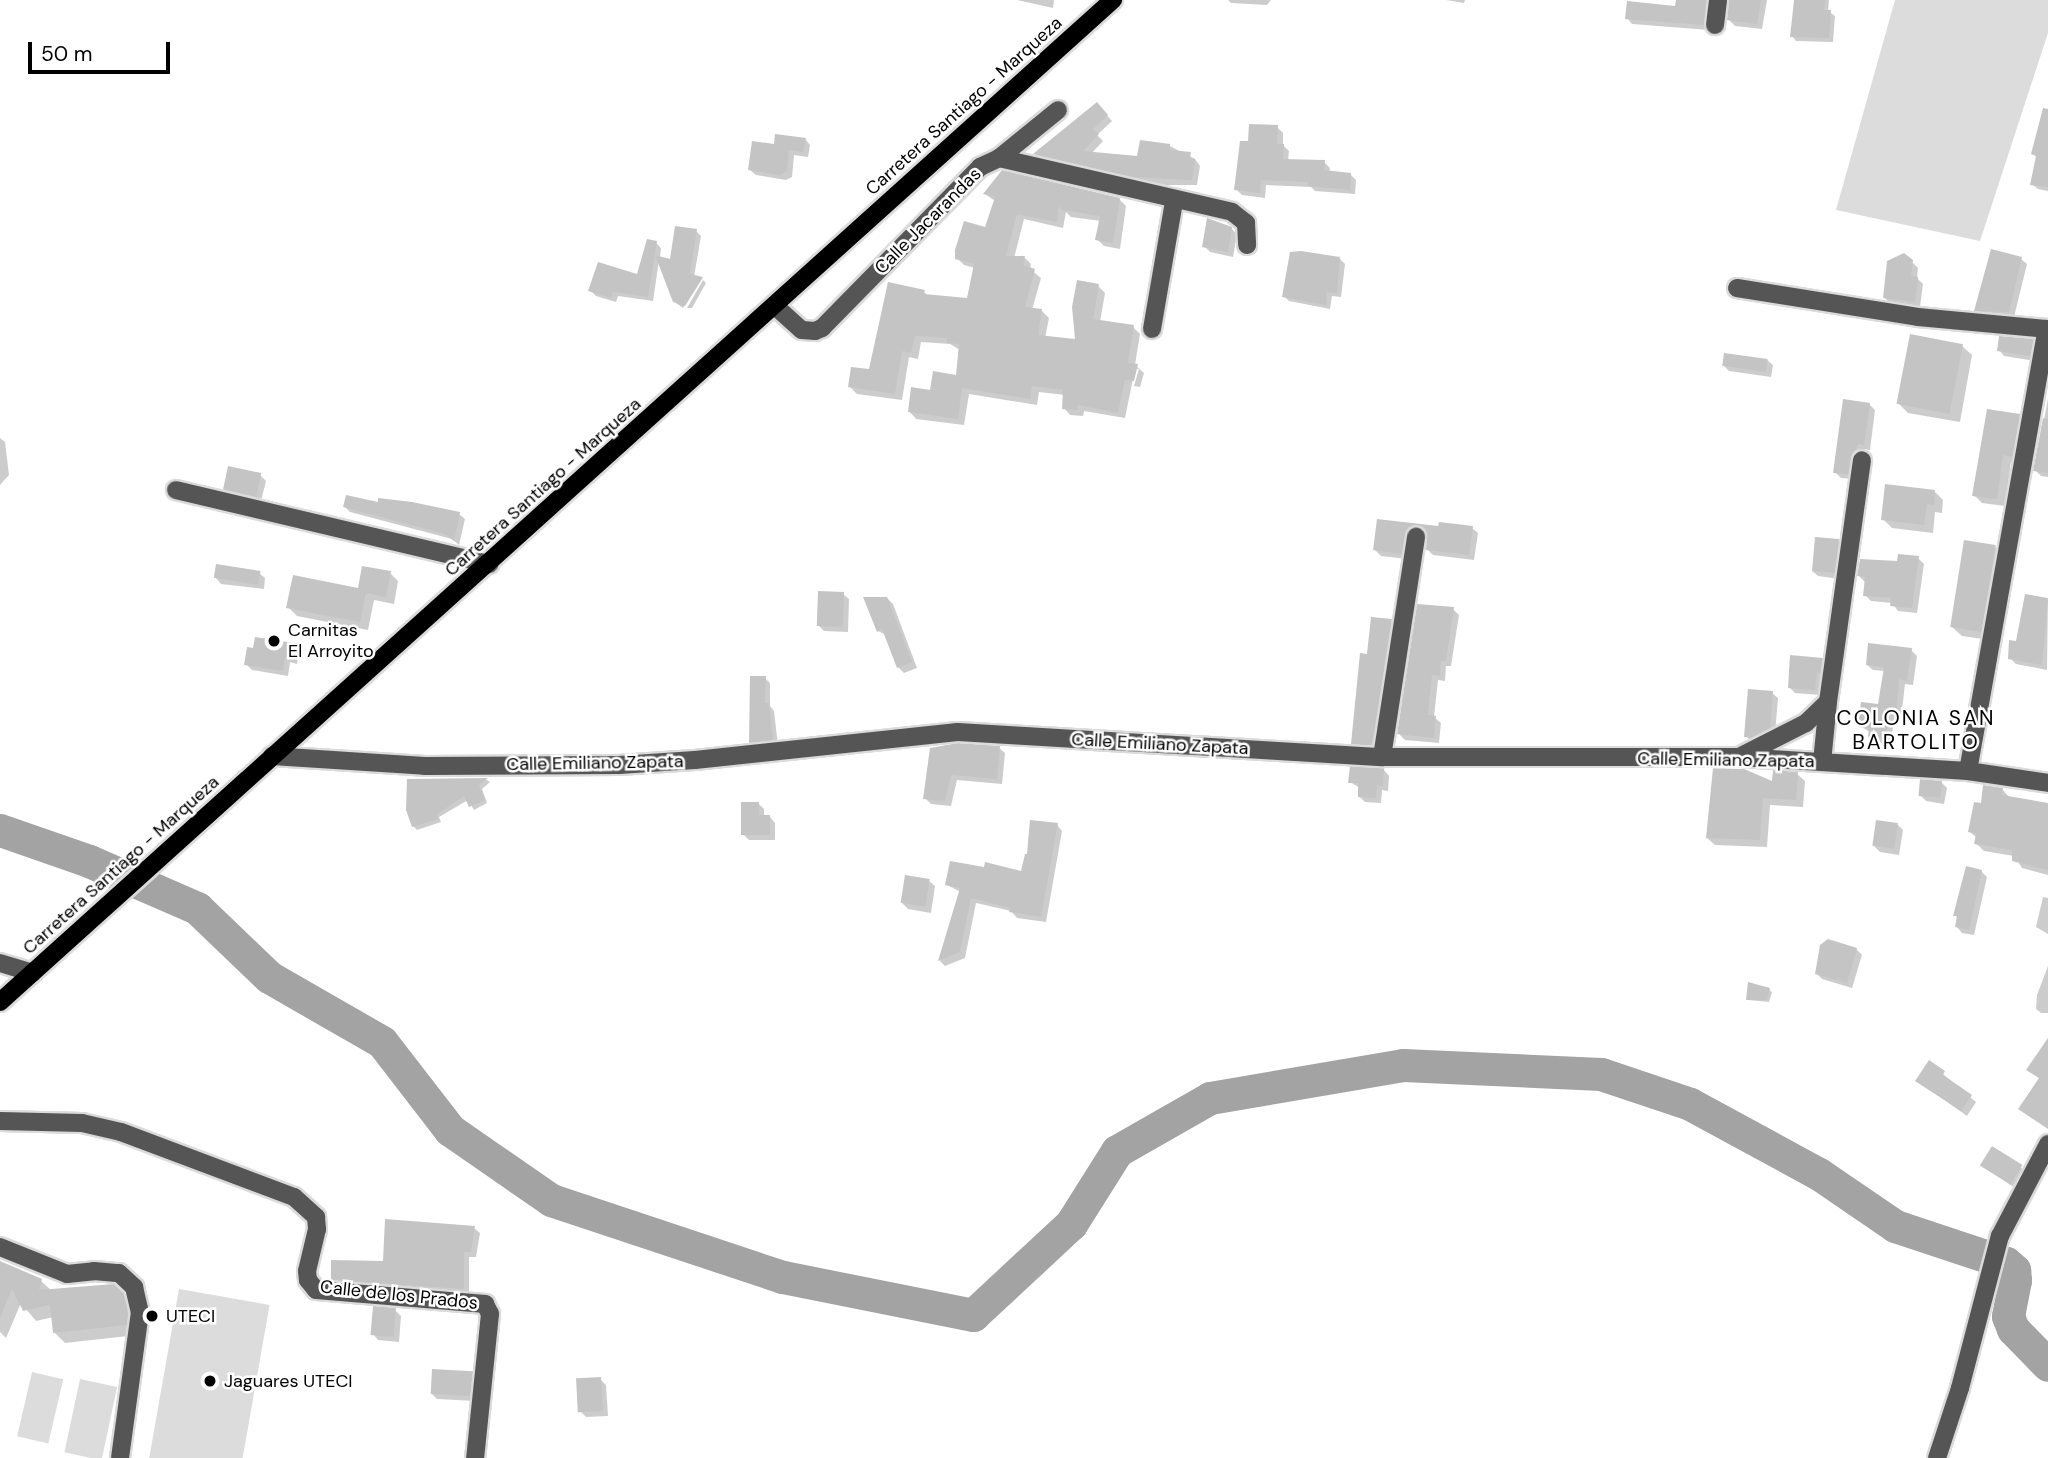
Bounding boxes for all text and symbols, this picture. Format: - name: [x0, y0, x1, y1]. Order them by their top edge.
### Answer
- street label: Carretera Santiago - Marqueza: [862, 12, 1066, 200]
- scale bar: [32, 28, 173, 72]
- text: 50 m: [41, 40, 92, 68]
- street label: Calle Jacarandas: [870, 163, 986, 279]
- street label: Carretera Santiago - Marqueza: [441, 393, 645, 581]
- place label: Carnitas El Arroyito: [288, 620, 374, 662]
- marker: Carnitas El Arroyito: [266, 633, 282, 649]
- district label: COLONIA SAN BARTOLITO: [1838, 705, 1994, 755]
- street label: Calle Emiliano Zapata: [1071, 729, 1249, 759]
- street label: Calle Emiliano Zapata: [1637, 748, 1815, 772]
- street label: Calle Emiliano Zapata: [506, 751, 684, 775]
- street label: Carretera Santiago - Marqueza: [19, 771, 223, 959]
- street label: Calle de los Prados: [319, 1276, 479, 1314]
- place label: UTECI: [166, 1305, 215, 1327]
- marker: UTECI: [144, 1308, 160, 1324]
- place label: Jaguares UTECI: [224, 1370, 353, 1392]
- marker: Jaguares UTECI: [202, 1373, 218, 1389]

